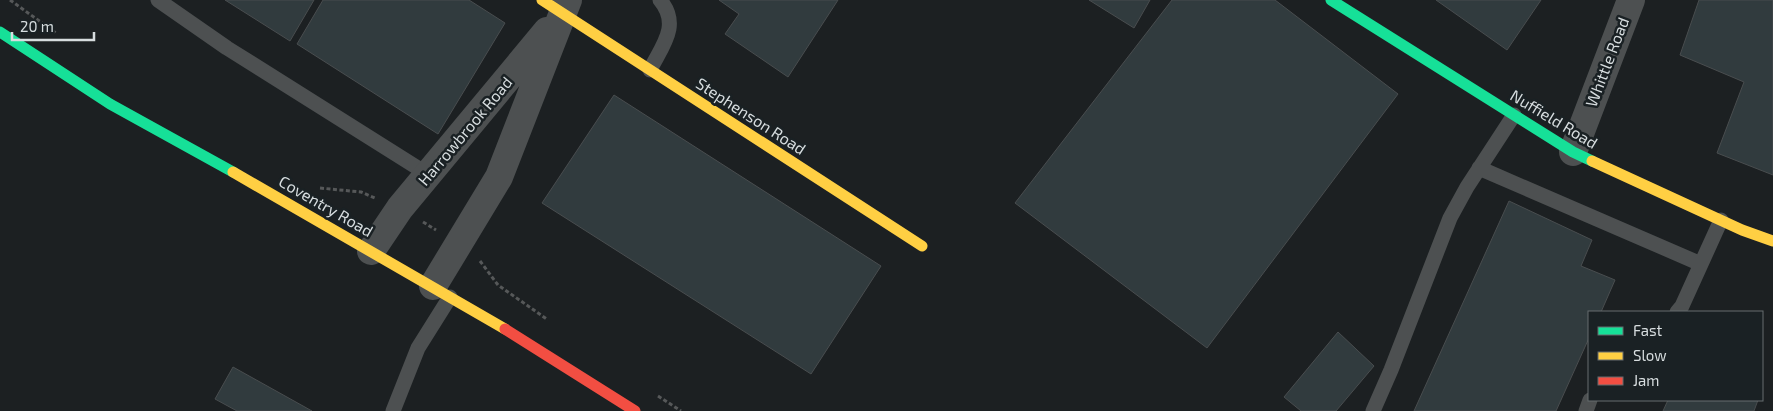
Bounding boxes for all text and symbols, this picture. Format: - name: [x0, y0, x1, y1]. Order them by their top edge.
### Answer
- scale bar: [12, 10, 95, 42]
- street label: Whittle Road: [1581, 14, 1632, 109]
- text: 20 m: [20, 17, 54, 35]
- street label: Harrowbrook Road: [414, 72, 516, 189]
- street label: Stephenson Road: [693, 73, 810, 158]
- street label: Nuffield Road: [1507, 85, 1601, 152]
- street label: Coventry Road: [276, 171, 377, 240]
- legend: [1588, 311, 1763, 401]
- text: Fast: [1633, 321, 1663, 339]
- text: Slow: [1633, 346, 1667, 364]
- text: Jam: [1633, 371, 1659, 389]

